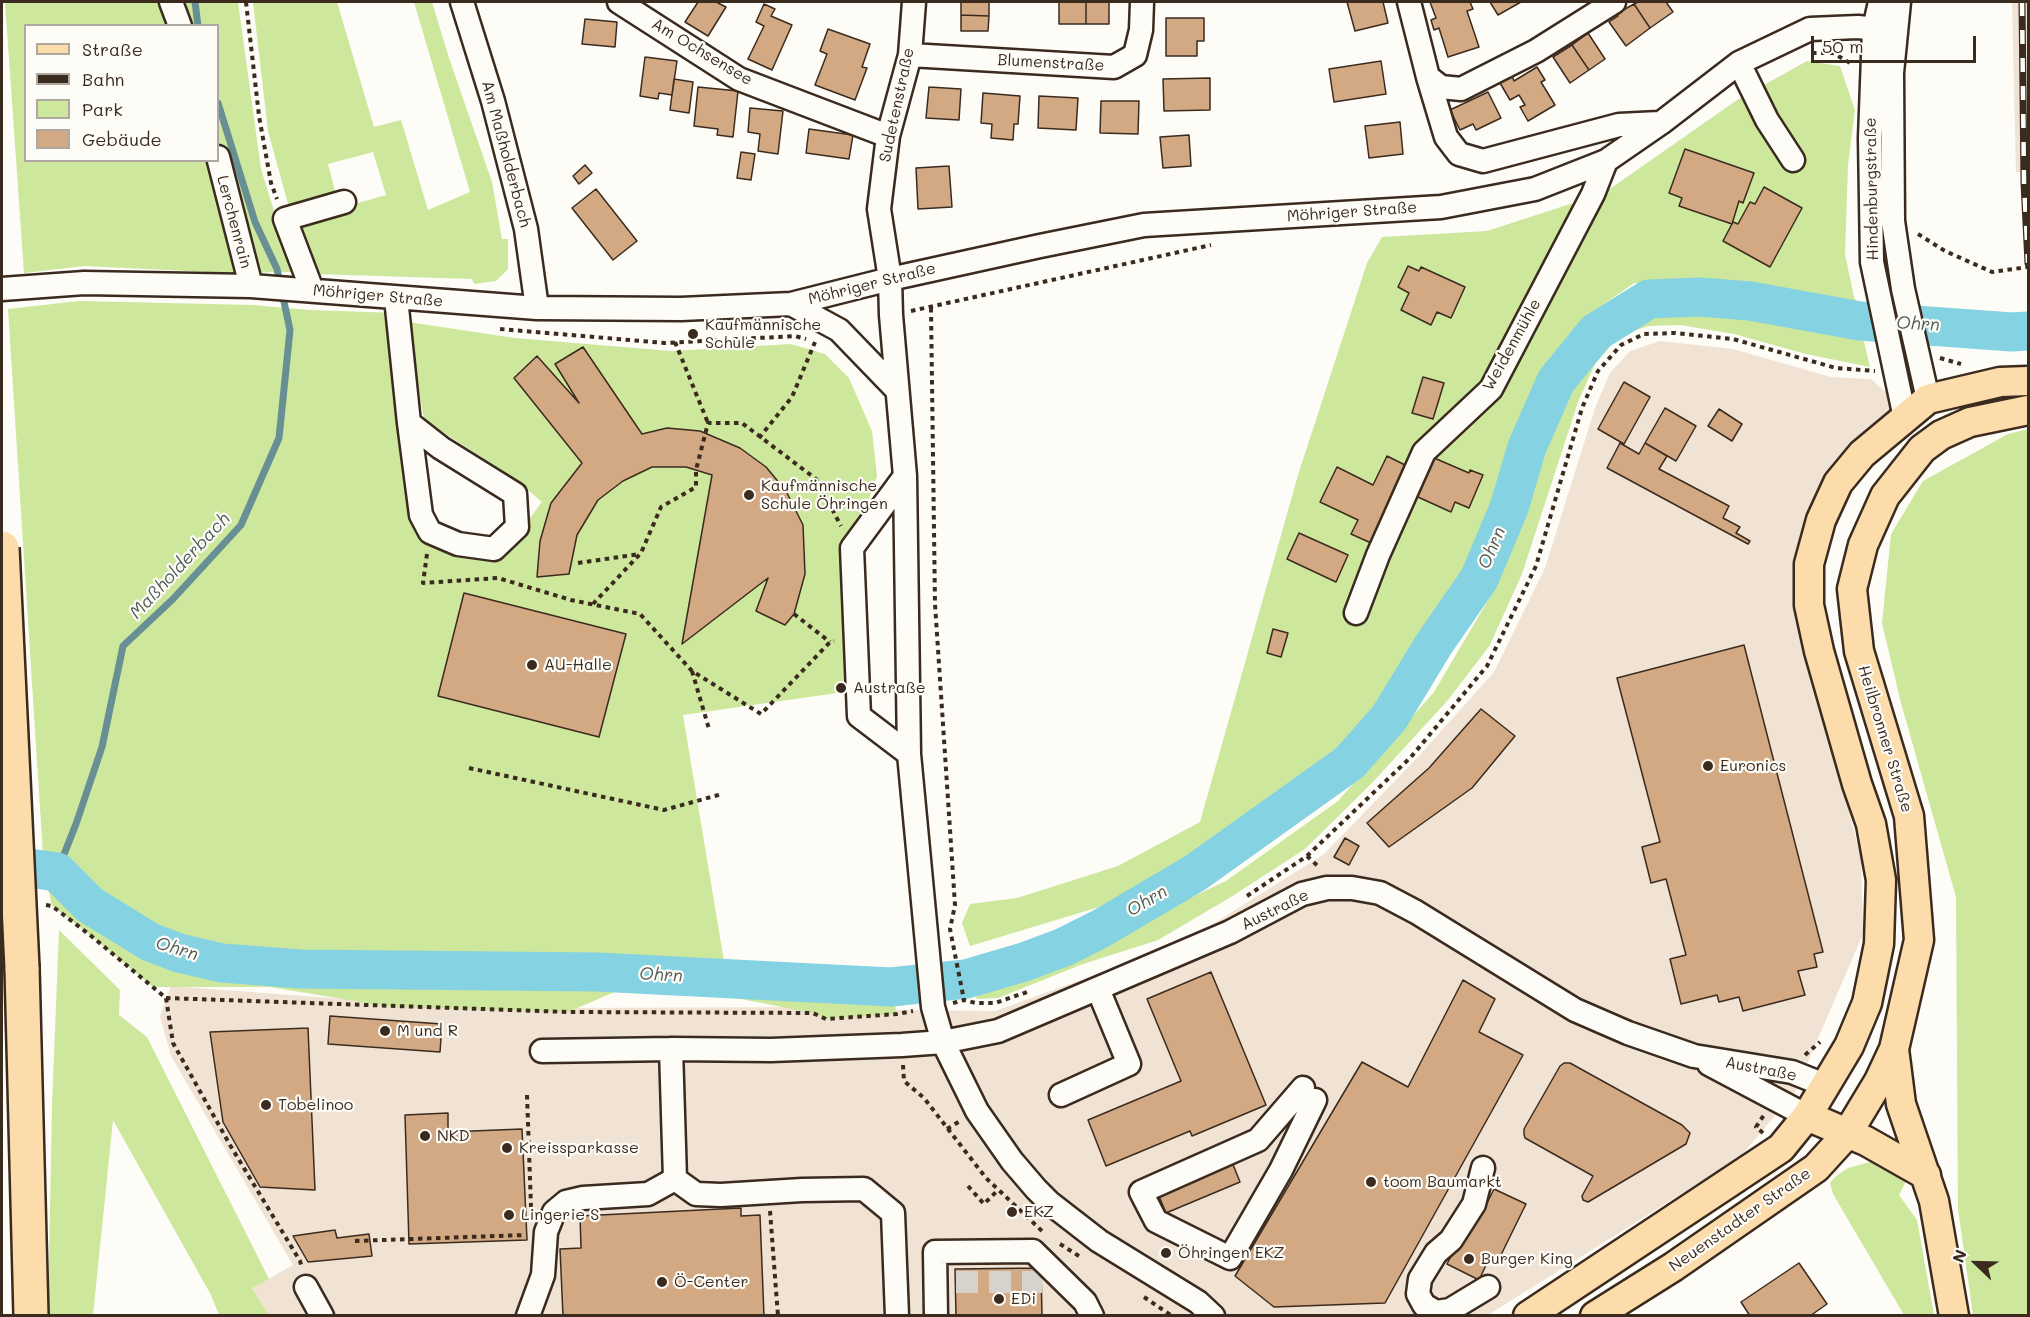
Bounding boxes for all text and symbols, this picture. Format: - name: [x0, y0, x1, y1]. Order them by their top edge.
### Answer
- street label: Am Ochsensee: [648, 14, 756, 90]
- legend: [24, 24, 219, 162]
- scale bar: [1814, 24, 1979, 62]
- text: 50 m: [1822, 34, 1864, 58]
- text: Straße: [82, 37, 143, 61]
- street label: Sudetenstraße: [876, 46, 918, 164]
- street label: Blumenstraße: [997, 51, 1105, 75]
- text: Bahn: [82, 67, 125, 91]
- street label: Am Maßholderbach: [477, 79, 535, 229]
- text: Park: [82, 97, 123, 121]
- street label: Hindenburgstraße: [1861, 117, 1883, 261]
- text: Gebäude: [82, 127, 162, 151]
- street label: Lerchenrain: [212, 173, 256, 271]
- street label: Möhriger Straße: [1286, 198, 1418, 226]
- street label: Möhriger Straße: [806, 259, 938, 309]
- street label: Möhriger Straße: [312, 281, 444, 311]
- street label: Weidenmühle: [1479, 296, 1545, 394]
- water label: Ohrn: [1896, 312, 1940, 336]
- place label: Kaufmännische Schule: [705, 315, 821, 353]
- marker: Kaufmännische Schule: [686, 327, 700, 341]
- place label: Kaufmännische Schule Öhringen: [761, 476, 888, 514]
- marker: Kaufmännische Schule Öhringen: [742, 488, 756, 502]
- water label: Maßholderbach: [125, 508, 235, 624]
- water label: Ohrn: [1474, 524, 1510, 572]
- place label: AU-Halle: [544, 655, 612, 675]
- marker: AU-Halle: [525, 658, 539, 672]
- street label: Heilbronner Straße: [1853, 663, 1917, 815]
- place label: Austraße: [853, 678, 926, 698]
- marker: Austraße: [834, 681, 848, 695]
- place label: Euronics: [1720, 756, 1786, 776]
- marker: Euronics: [1701, 759, 1715, 773]
- water label: Ohrn: [1123, 881, 1171, 921]
- street label: Austraße: [1238, 885, 1312, 935]
- water label: Ohrn: [153, 932, 201, 966]
- water label: Ohrn: [639, 963, 683, 987]
- place label: M und R: [397, 1021, 458, 1041]
- marker: M und R: [378, 1024, 392, 1038]
- street label: Austraße: [1723, 1053, 1799, 1085]
- place label: Tobelinoo: [278, 1095, 353, 1115]
- marker: Tobelinoo: [259, 1098, 273, 1112]
- place label: NKD: [437, 1126, 470, 1146]
- marker: NKD: [418, 1129, 432, 1143]
- place label: Kreissparkasse: [519, 1138, 639, 1158]
- marker: Kreissparkasse: [500, 1141, 514, 1155]
- street label: Neuenstadter Straße: [1666, 1164, 1814, 1276]
- place label: toom Baumarkt: [1383, 1172, 1502, 1192]
- marker: toom Baumarkt: [1364, 1175, 1378, 1189]
- place label: EKZ: [1024, 1202, 1054, 1222]
- place label: Lingerie S: [521, 1205, 599, 1225]
- marker: EKZ: [1005, 1205, 1019, 1219]
- marker: Lingerie S: [502, 1208, 516, 1222]
- north arrow: [1946, 1233, 2006, 1293]
- place label: Öhringen EKZ: [1178, 1243, 1284, 1263]
- marker: Öhringen EKZ: [1159, 1246, 1173, 1260]
- text: N: [1947, 1246, 1971, 1265]
- place label: Burger King: [1481, 1249, 1573, 1269]
- marker: Burger King: [1462, 1252, 1476, 1266]
- place label: Ö-Center: [674, 1272, 749, 1292]
- marker: Ö-Center: [655, 1275, 669, 1289]
- place label: EDi: [1011, 1289, 1036, 1309]
- marker: EDi: [992, 1292, 1006, 1306]

